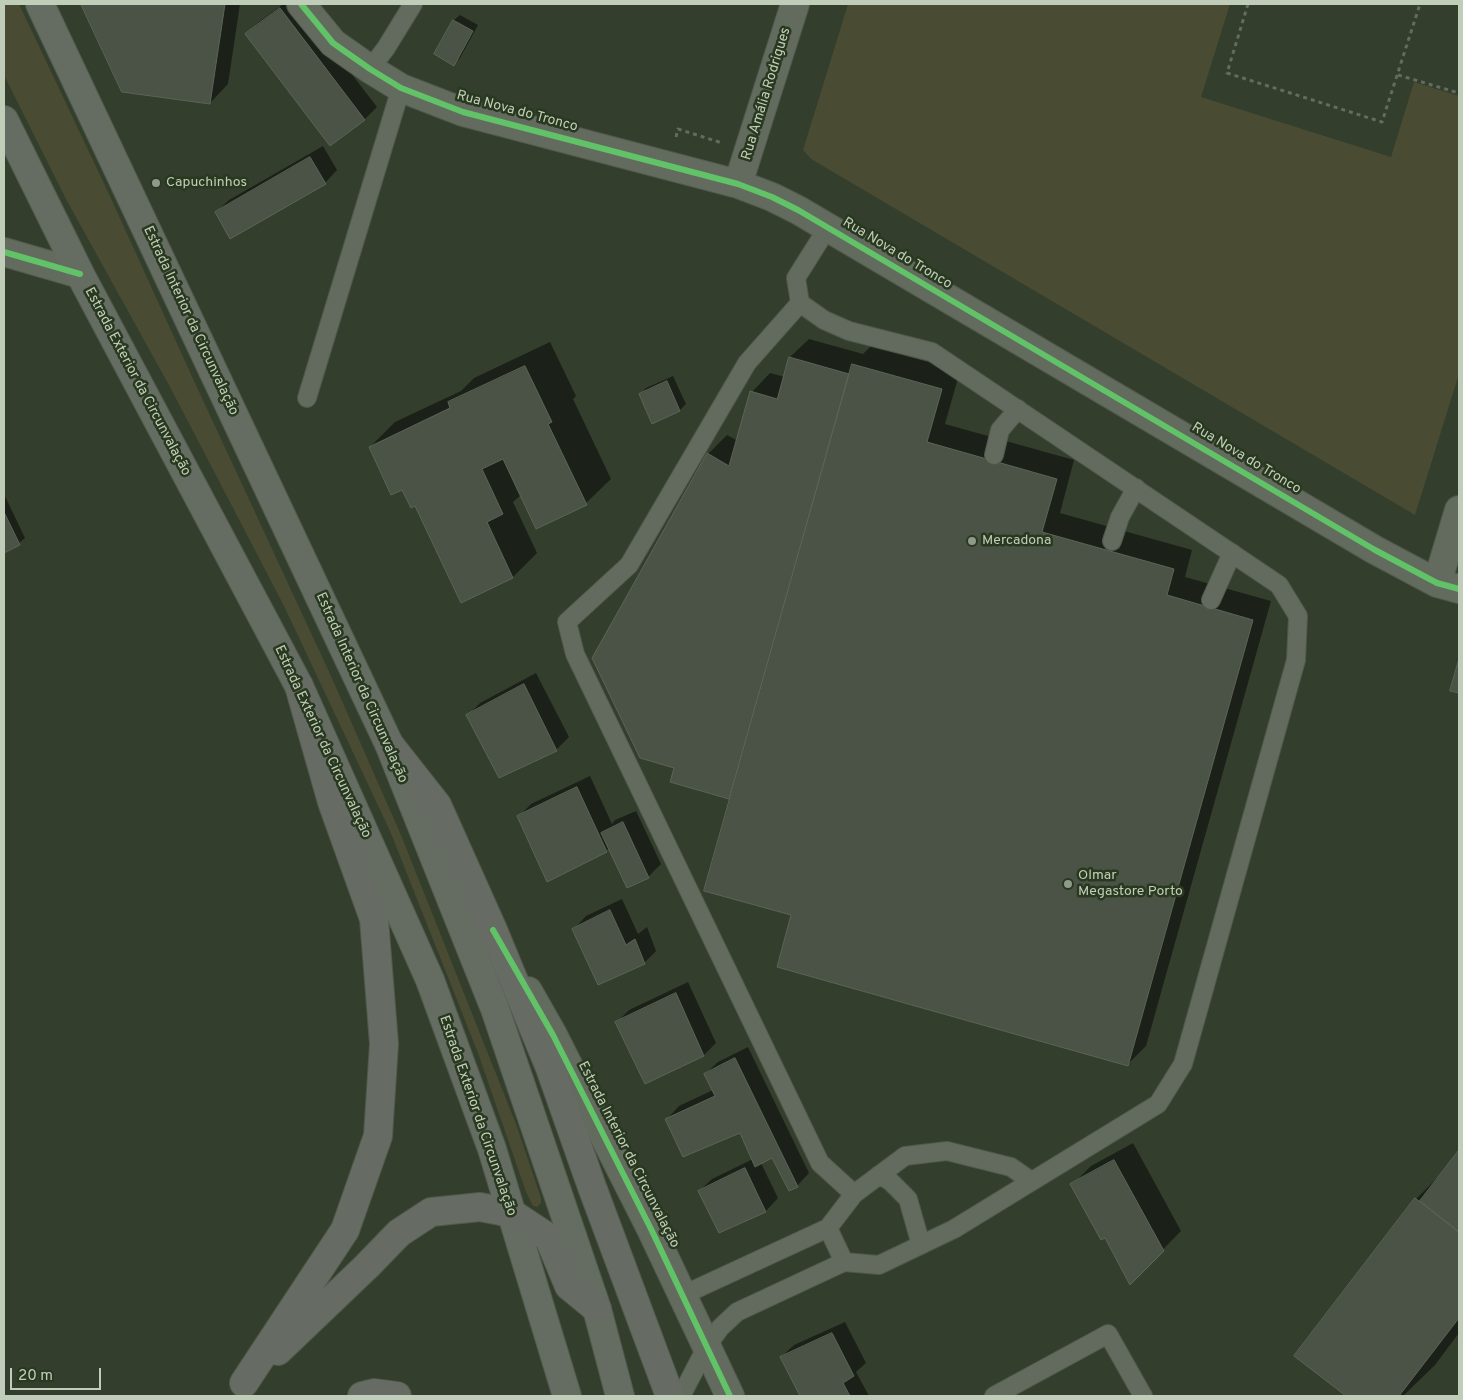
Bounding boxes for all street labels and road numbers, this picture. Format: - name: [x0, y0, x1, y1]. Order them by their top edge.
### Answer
- street label: Rua Amália Rodrigues: [739, 26, 795, 162]
- street label: Rua Nova do Tronco: [455, 88, 579, 136]
- street label: Rua Nova do Tronco: [839, 215, 955, 293]
- street label: Estrada Interior da Circunvalação: [139, 224, 241, 418]
- street label: Estrada Exterior da Circunvalação: [80, 285, 194, 479]
- street label: Rua Nova do Tronco: [1188, 420, 1304, 498]
- street label: Estrada Interior da Circunvalação: [311, 590, 411, 786]
- street label: Estrada Exterior da Circunvalação: [270, 643, 374, 841]
- street label: Estrada Exterior da Circunvalação: [435, 1014, 519, 1218]
- street label: Estrada Interior da Circunvalação: [574, 1059, 682, 1251]

